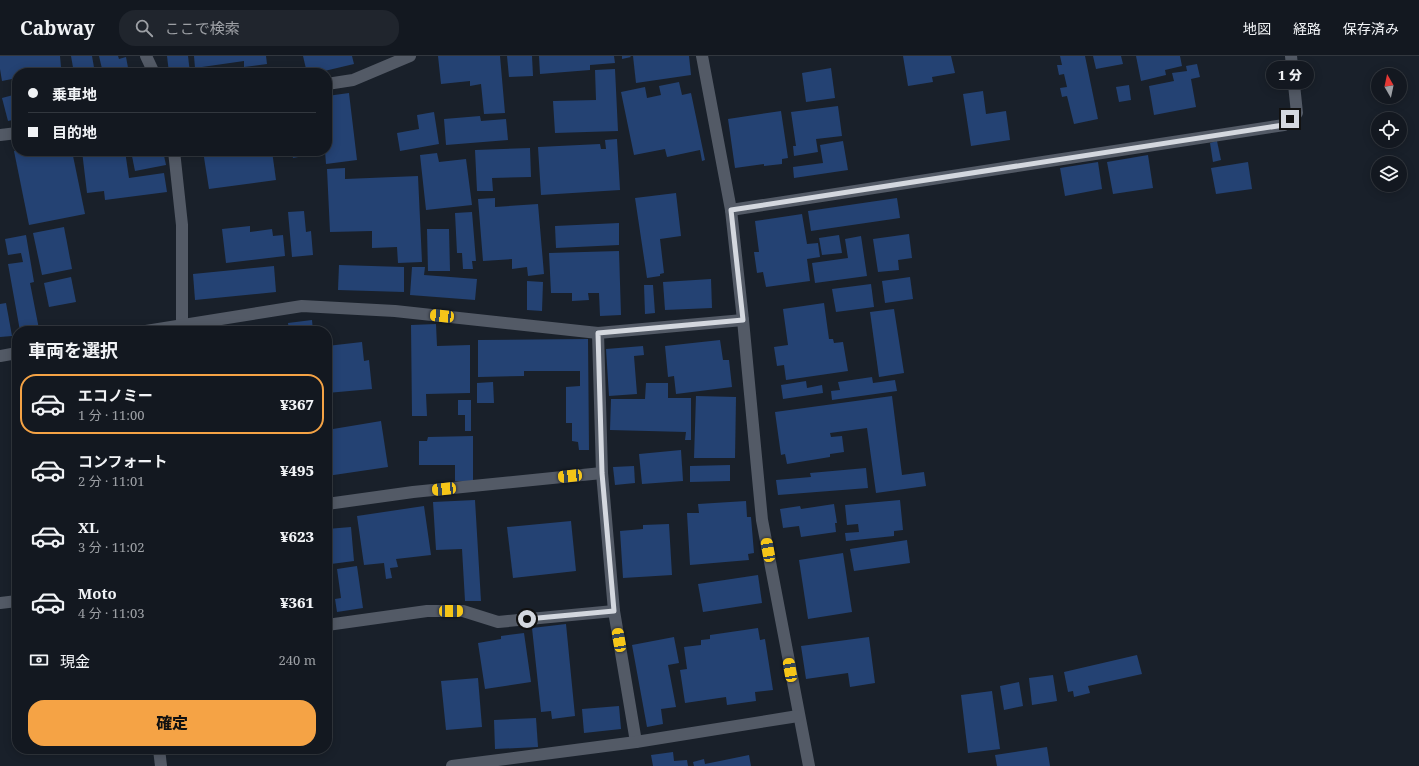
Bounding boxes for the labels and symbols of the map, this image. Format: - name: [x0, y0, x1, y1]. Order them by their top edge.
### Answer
- callout: 1 分: [1266, 61, 1314, 89]
- north arrow: [1371, 68, 1407, 104]
- route end: [1281, 110, 1299, 128]
- car: [429, 309, 455, 323]
- car: [557, 469, 583, 483]
- car: [431, 482, 457, 496]
- car: [760, 537, 776, 563]
- car: [439, 605, 463, 617]
- route start: [518, 610, 536, 628]
- car: [611, 627, 627, 653]
- car: [782, 657, 798, 683]

